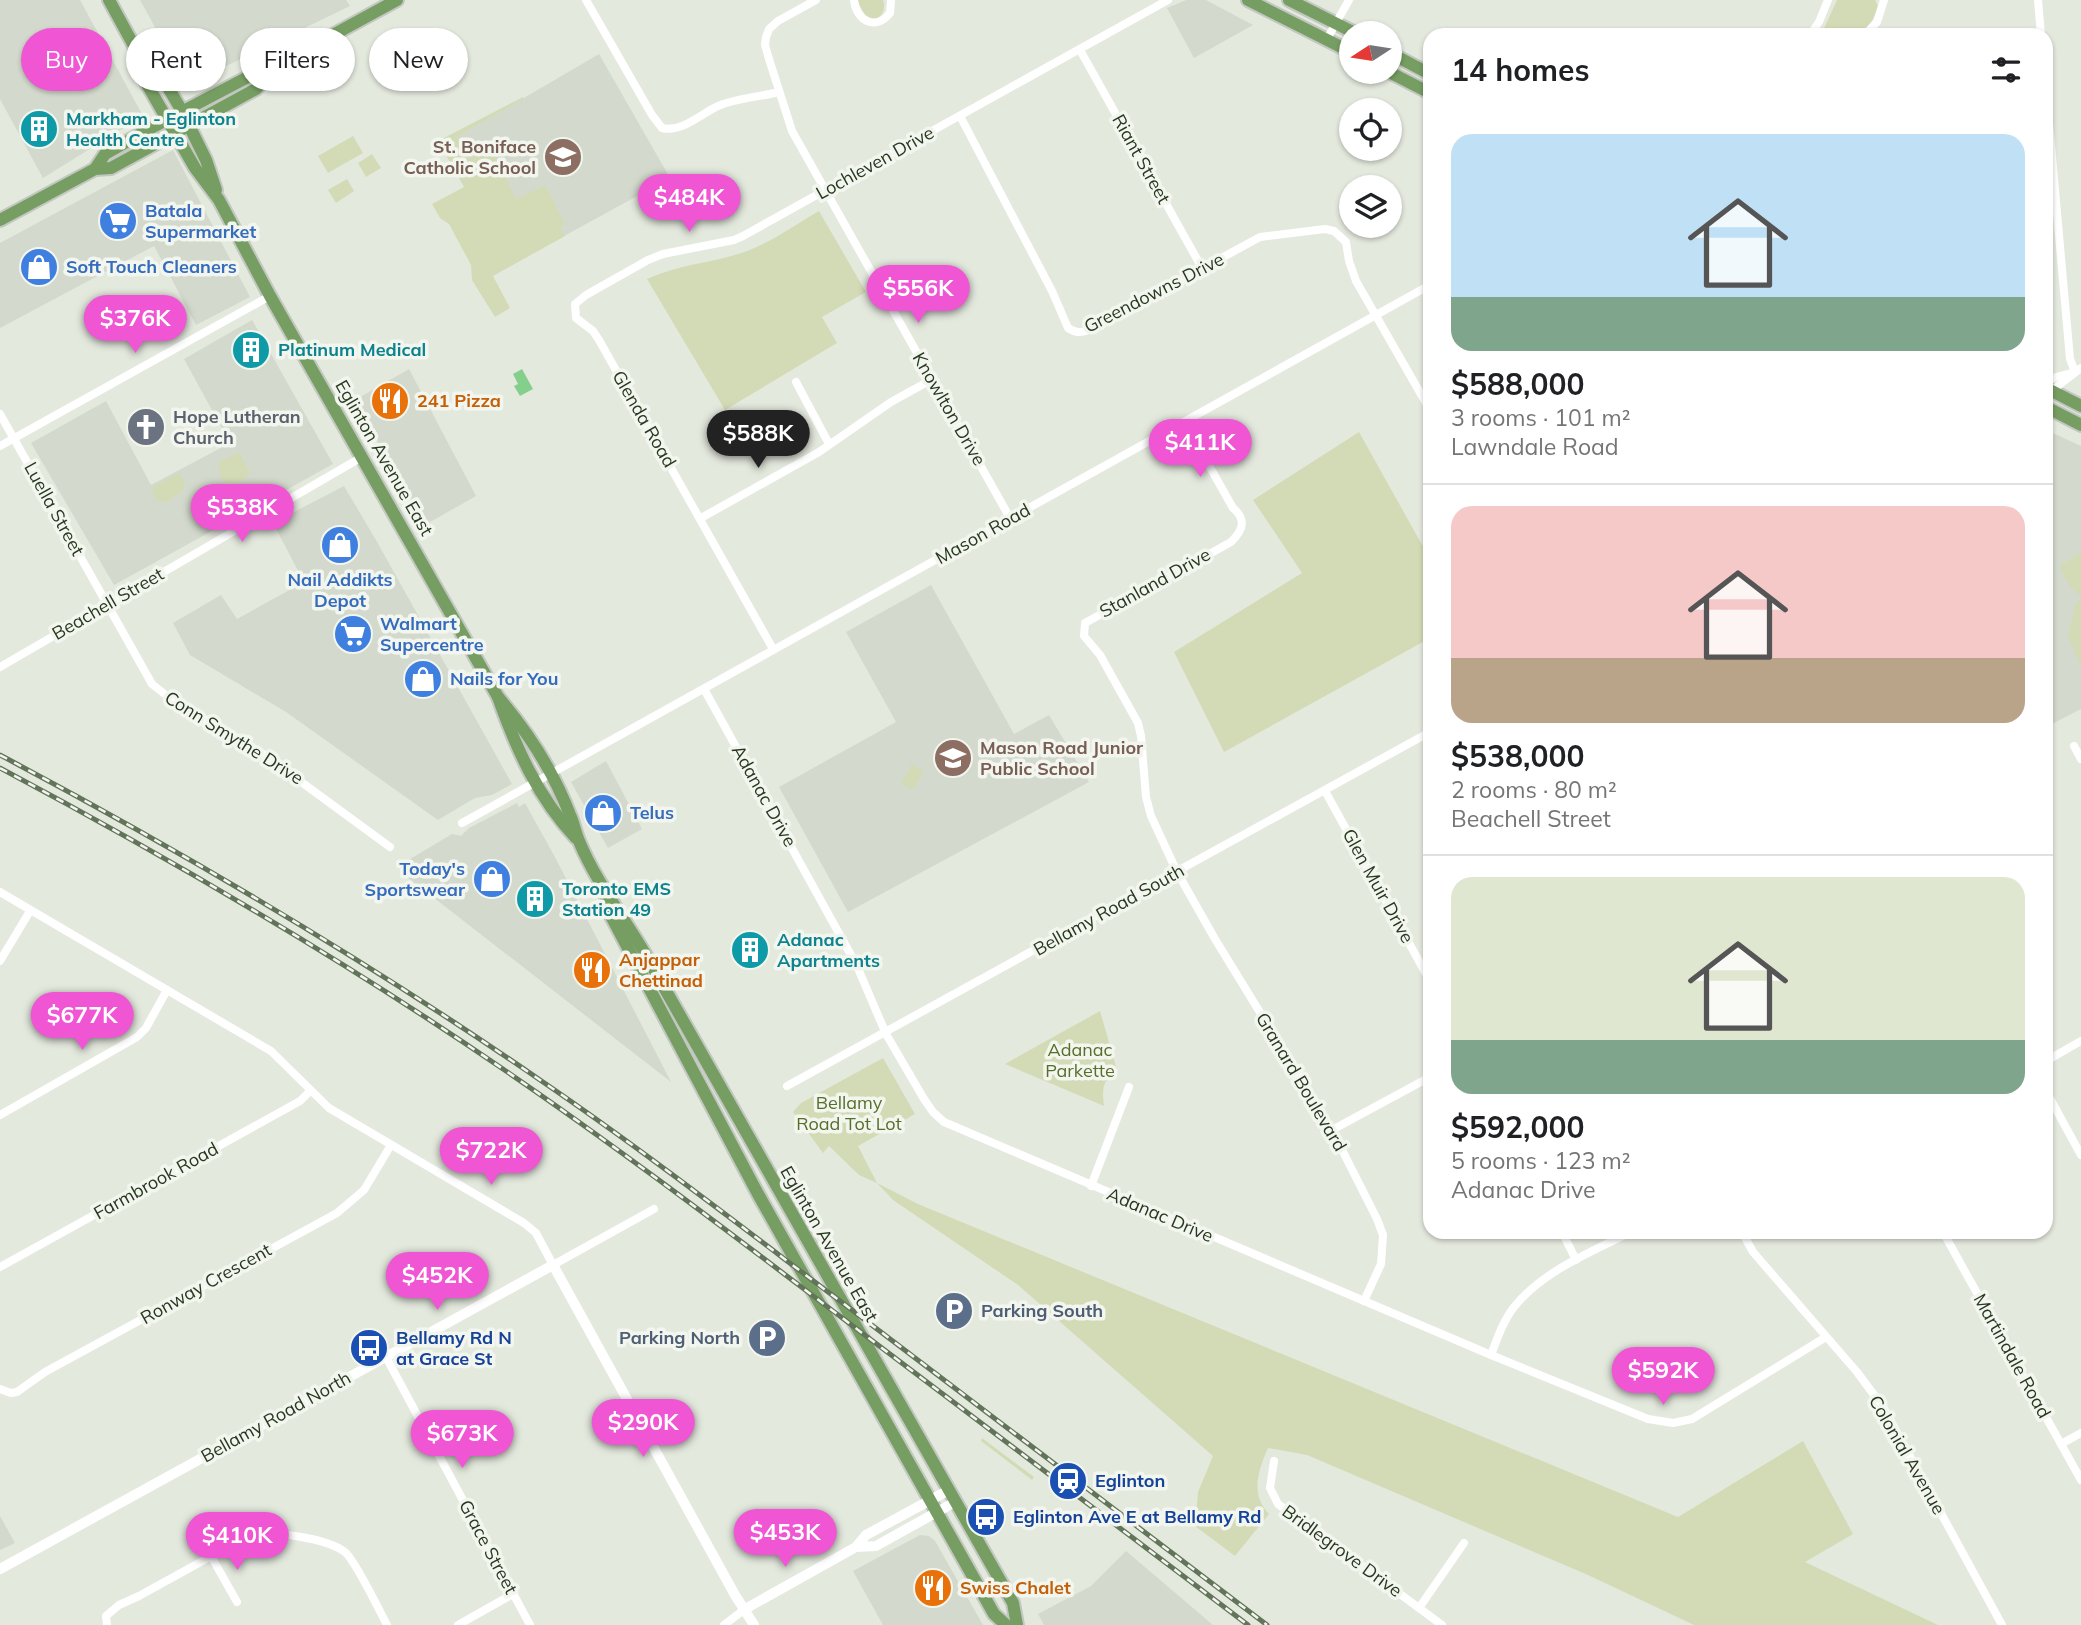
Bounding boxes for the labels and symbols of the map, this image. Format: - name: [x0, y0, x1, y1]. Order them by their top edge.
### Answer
- north arrow: [1339, 21, 1402, 84]
- place label: Markham - Eglinton Health Centre: [66, 107, 236, 151]
- building icon: Markham - Eglinton Health Centre: [18, 108, 60, 150]
- street label: Riant Street: [1107, 110, 1175, 208]
- street label: Lochleven Drive: [812, 121, 938, 204]
- place label: St. Boniface Catholic School: [404, 135, 536, 179]
- school or university icon: St. Boniface Catholic School: [542, 136, 584, 178]
- pin: $484K: [640, 174, 738, 234]
- place label: Batala Supermarket: [145, 199, 256, 243]
- supermarket icon: Batala Supermarket: [97, 200, 139, 242]
- shop icon: Soft Touch Cleaners: [18, 246, 60, 288]
- street label: Greendowns Drive: [1080, 247, 1228, 338]
- place label: Soft Touch Cleaners: [66, 255, 237, 278]
- pin: $556K: [869, 266, 967, 325]
- pin: $376K: [86, 296, 184, 355]
- building icon: Platinum Medical: [230, 329, 272, 371]
- place label: Platinum Medical: [278, 338, 426, 361]
- street label: Knowlton Drive: [908, 348, 991, 470]
- street label: Glenda Road: [607, 366, 681, 471]
- street label: Eglinton Avenue East: [330, 376, 438, 540]
- restaurant icon: 241 Pizza: [369, 380, 411, 422]
- place label: 241 Pizza: [417, 389, 501, 412]
- place label: Hope Lutheran Church: [173, 405, 301, 449]
- church icon: Hope Lutheran Church: [125, 406, 167, 448]
- pin: $588K: [709, 410, 807, 470]
- pin: $411K: [1151, 420, 1249, 479]
- street label: Luella Street: [19, 458, 90, 560]
- pin: $538K: [193, 484, 291, 544]
- street label: Mason Road: [931, 498, 1034, 569]
- shop icon: Nail Addikts Depot: [319, 524, 361, 566]
- street label: Stanland Drive: [1095, 543, 1214, 623]
- street label: Beachell Street: [48, 562, 168, 645]
- place label: Nail Addikts Depot: [287, 568, 393, 612]
- place label: Walmart Supercentre: [380, 612, 484, 656]
- supermarket icon: Walmart Supercentre: [332, 613, 374, 655]
- shop icon: Nails for You: [402, 658, 444, 700]
- place label: Nails for You: [450, 667, 558, 690]
- street label: Conn Smythe Drive: [161, 686, 308, 790]
- place label: Mason Road Junior Public School: [980, 736, 1144, 780]
- school or university icon: Mason Road Junior Public School: [932, 737, 974, 779]
- street label: Adanac Drive: [727, 741, 802, 851]
- shop icon: Telus: [582, 792, 624, 834]
- place label: Telus: [630, 801, 674, 824]
- street label: Glen Muir Drive: [1338, 825, 1419, 947]
- place label: Today's Sportswear: [365, 857, 466, 901]
- shop icon: Today's Sportswear: [471, 858, 513, 900]
- street label: Bellamy Road South: [1029, 859, 1188, 961]
- place label: Toronto EMS Station 49: [562, 877, 671, 921]
- building icon: Toronto EMS Station 49: [514, 878, 556, 920]
- place label: Adanac Apartments: [777, 928, 880, 972]
- building icon: Adanac Apartments: [729, 929, 771, 971]
- place label: Anjappar Chettinad: [619, 948, 703, 992]
- restaurant icon: Anjappar Chettinad: [571, 949, 613, 991]
- pin: $677K: [33, 992, 131, 1052]
- street label: Granard Boulevard: [1251, 1008, 1352, 1155]
- park label: Adanac Parkette: [1045, 1038, 1115, 1082]
- park label: Bellamy Road Tot Lot: [796, 1091, 902, 1135]
- pin: $722K: [442, 1128, 540, 1187]
- street label: Farmbrook Road: [89, 1137, 222, 1224]
- street label: Eglinton Avenue East: [775, 1162, 883, 1326]
- street label: Adanac Drive: [1104, 1182, 1217, 1247]
- street label: Ronway Crescent: [136, 1238, 275, 1329]
- pin: $452K: [388, 1252, 486, 1312]
- street label: Martindale Road: [1969, 1289, 2056, 1422]
- parking icon: Parking South: [933, 1290, 975, 1332]
- place label: Parking South: [981, 1299, 1103, 1322]
- parking icon: Parking North: [746, 1317, 788, 1359]
- place label: Bellamy Rd N at Grace St: [396, 1326, 512, 1370]
- place label: Parking North: [619, 1326, 740, 1349]
- bus stop icon: Bellamy Rd N at Grace St: [348, 1327, 390, 1369]
- pin: $592K: [1614, 1348, 1712, 1407]
- street label: Bellamy Road North: [197, 1366, 355, 1467]
- street label: Colonial Avenue: [1864, 1391, 1951, 1518]
- pin: $290K: [594, 1400, 692, 1459]
- pin: $673K: [413, 1410, 511, 1470]
- station icon: Eglinton: [1047, 1460, 1089, 1502]
- place label: Eglinton: [1095, 1469, 1165, 1492]
- street label: Grace Street: [454, 1496, 523, 1598]
- bus stop icon: Eglinton Ave E at Bellamy Rd: [965, 1496, 1007, 1538]
- street label: Bridlegrove Drive: [1278, 1499, 1407, 1602]
- place label: Eglinton Ave E at Bellamy Rd: [1013, 1505, 1261, 1528]
- pin: $453K: [736, 1510, 834, 1569]
- pin: $410K: [188, 1512, 286, 1572]
- restaurant icon: Swiss Chalet: [912, 1567, 954, 1609]
- place label: Swiss Chalet: [960, 1576, 1071, 1599]

